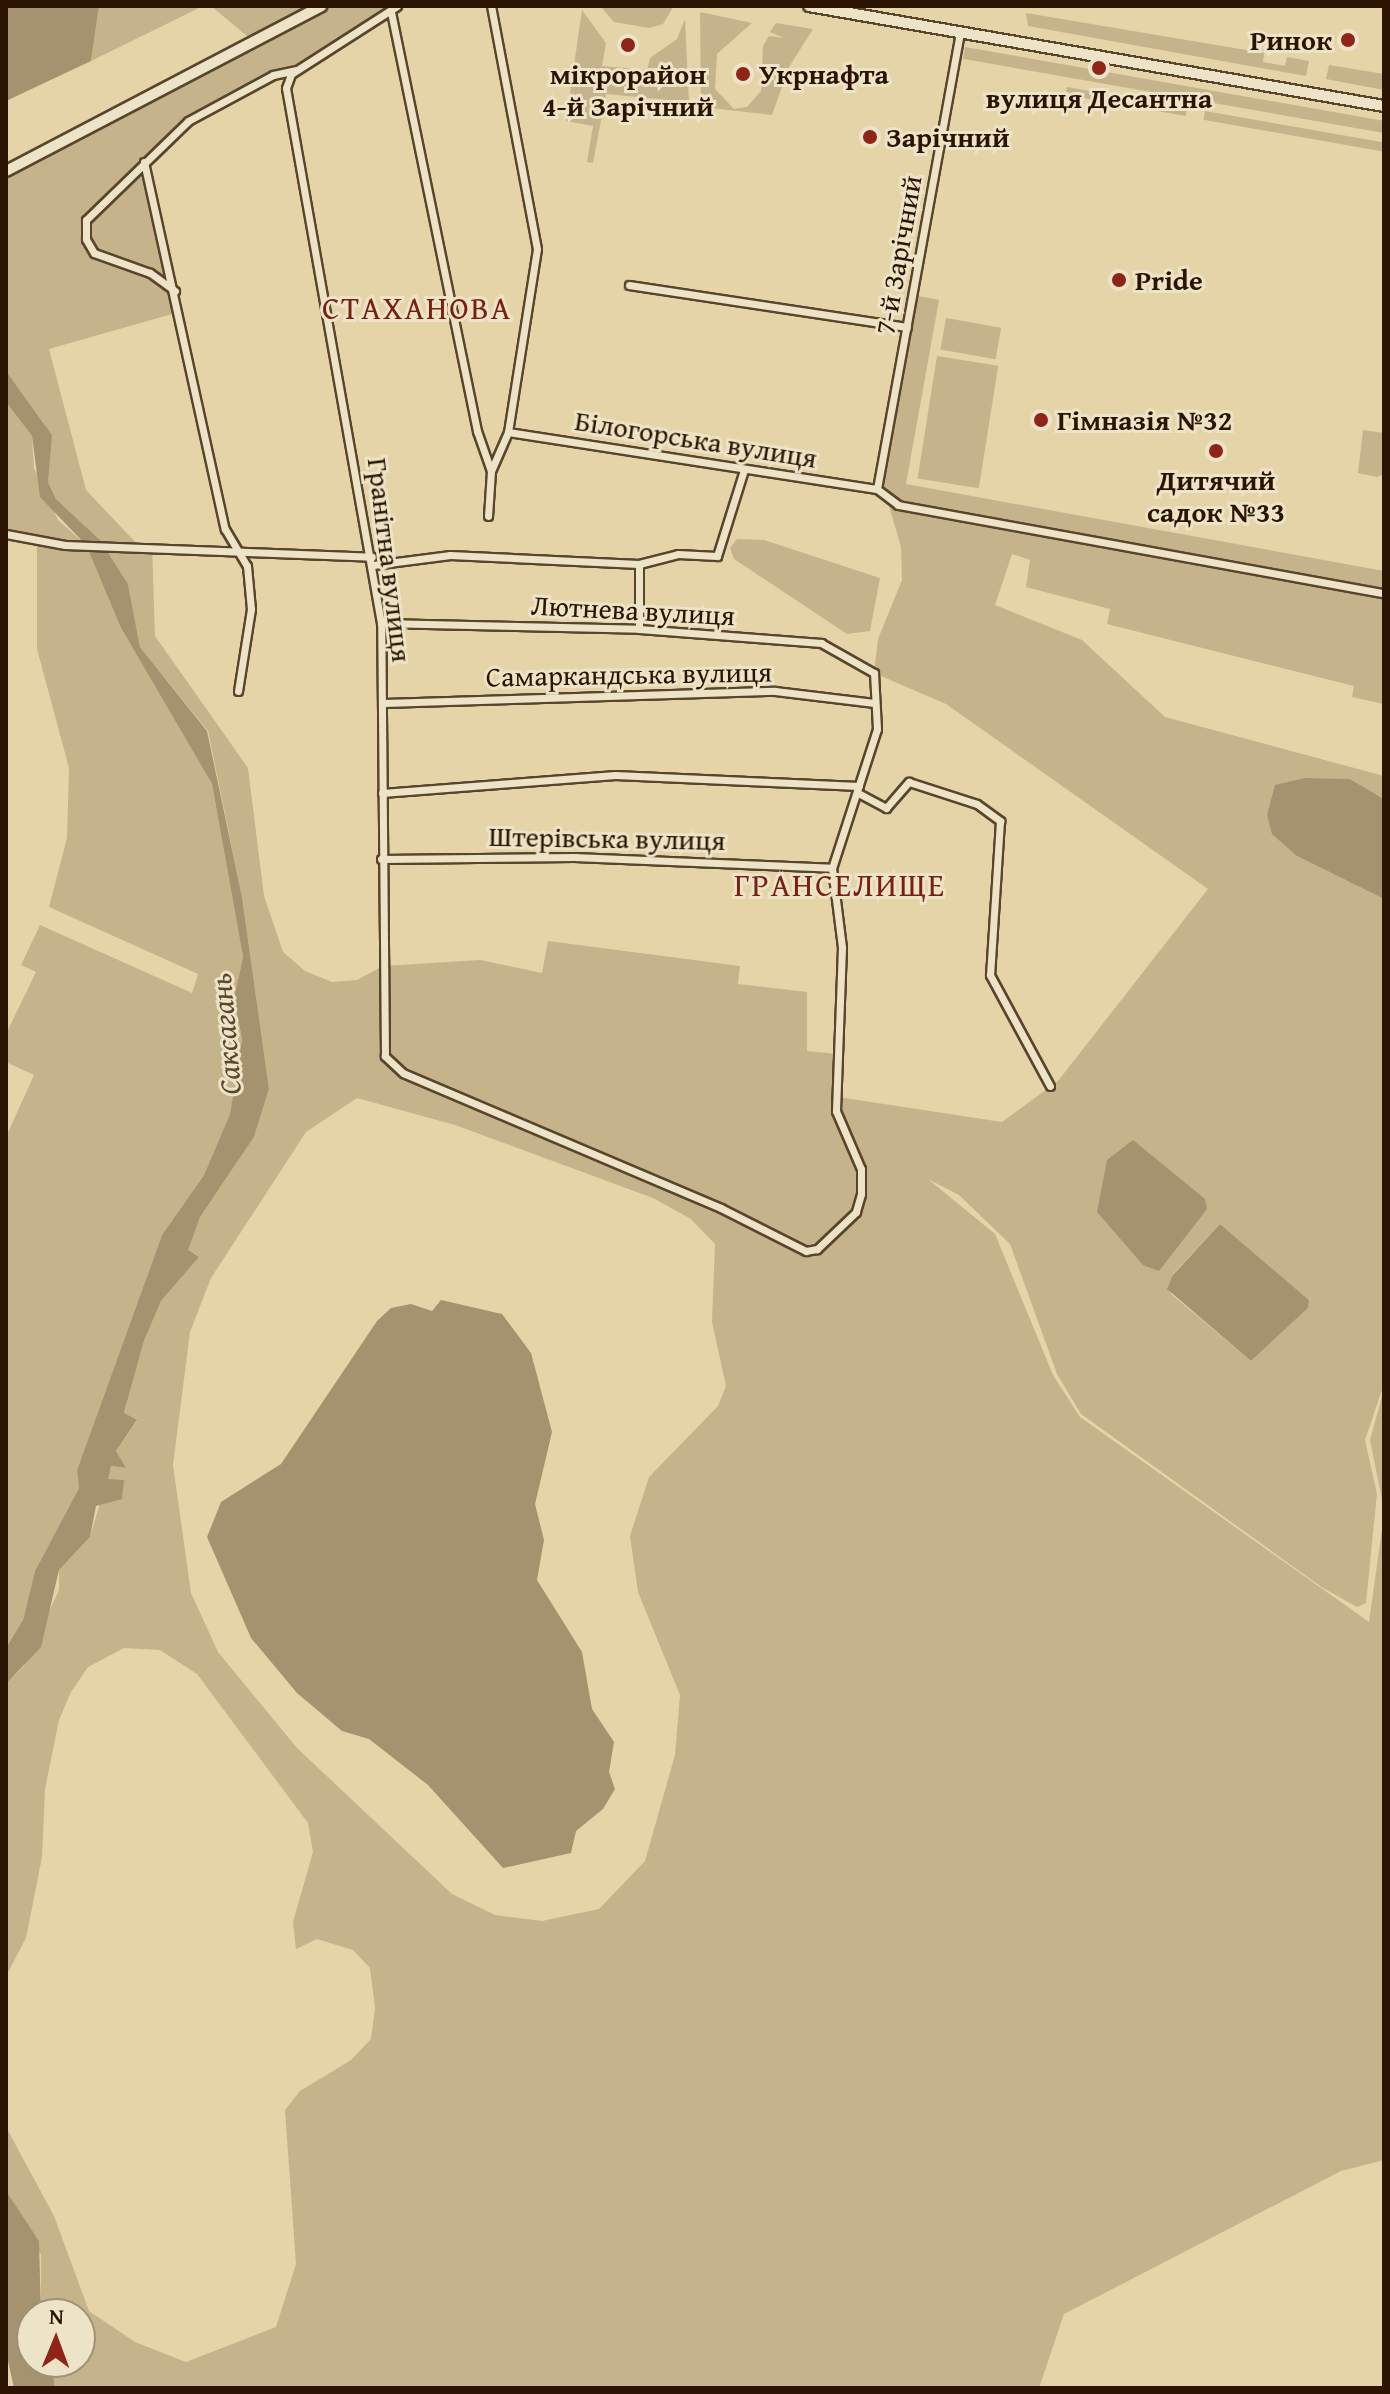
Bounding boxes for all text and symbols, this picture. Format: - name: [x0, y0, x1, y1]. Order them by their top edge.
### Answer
- place label: Ринок: [1250, 23, 1332, 57]
- marker: Ринок: [1339, 31, 1357, 49]
- marker: мікрорайон 4-й Зарічний: [619, 36, 637, 54]
- place label: мікрорайон 4-й Зарічний: [542, 57, 714, 123]
- place label: Укрнафта: [759, 57, 889, 91]
- marker: вулиця Десантна: [1090, 59, 1108, 77]
- marker: Укрнафта: [734, 65, 752, 83]
- place label: вулиця Десантна: [986, 81, 1212, 115]
- place label: Зарічний: [886, 120, 1009, 154]
- marker: Зарічний: [861, 128, 879, 146]
- street label: 7-й Зарічний: [867, 173, 929, 337]
- place label: Pride: [1135, 263, 1203, 297]
- marker: Pride: [1110, 271, 1128, 289]
- district label: СТАХАНОВА: [322, 289, 512, 327]
- street label: Білогорська вулиця: [573, 403, 819, 475]
- place label: Гімназія №32: [1057, 403, 1232, 437]
- marker: Гімназія №32: [1032, 411, 1050, 429]
- marker: Дитячий садок №33: [1207, 442, 1225, 460]
- street label: Гранітна вулиця: [361, 456, 419, 664]
- place label: Дитячий садок №33: [1147, 463, 1285, 529]
- street label: Лютнева вулиця: [530, 588, 736, 632]
- street label: Самаркандська вулиця: [486, 655, 772, 693]
- street label: Штерівська вулиця: [488, 819, 726, 857]
- district label: ГРАНСЕЛИЩЕ: [734, 866, 946, 904]
- water label: Саксагань: [202, 972, 248, 1096]
- north arrow: [16, 2298, 96, 2378]
- text: N: [49, 2300, 64, 2332]

